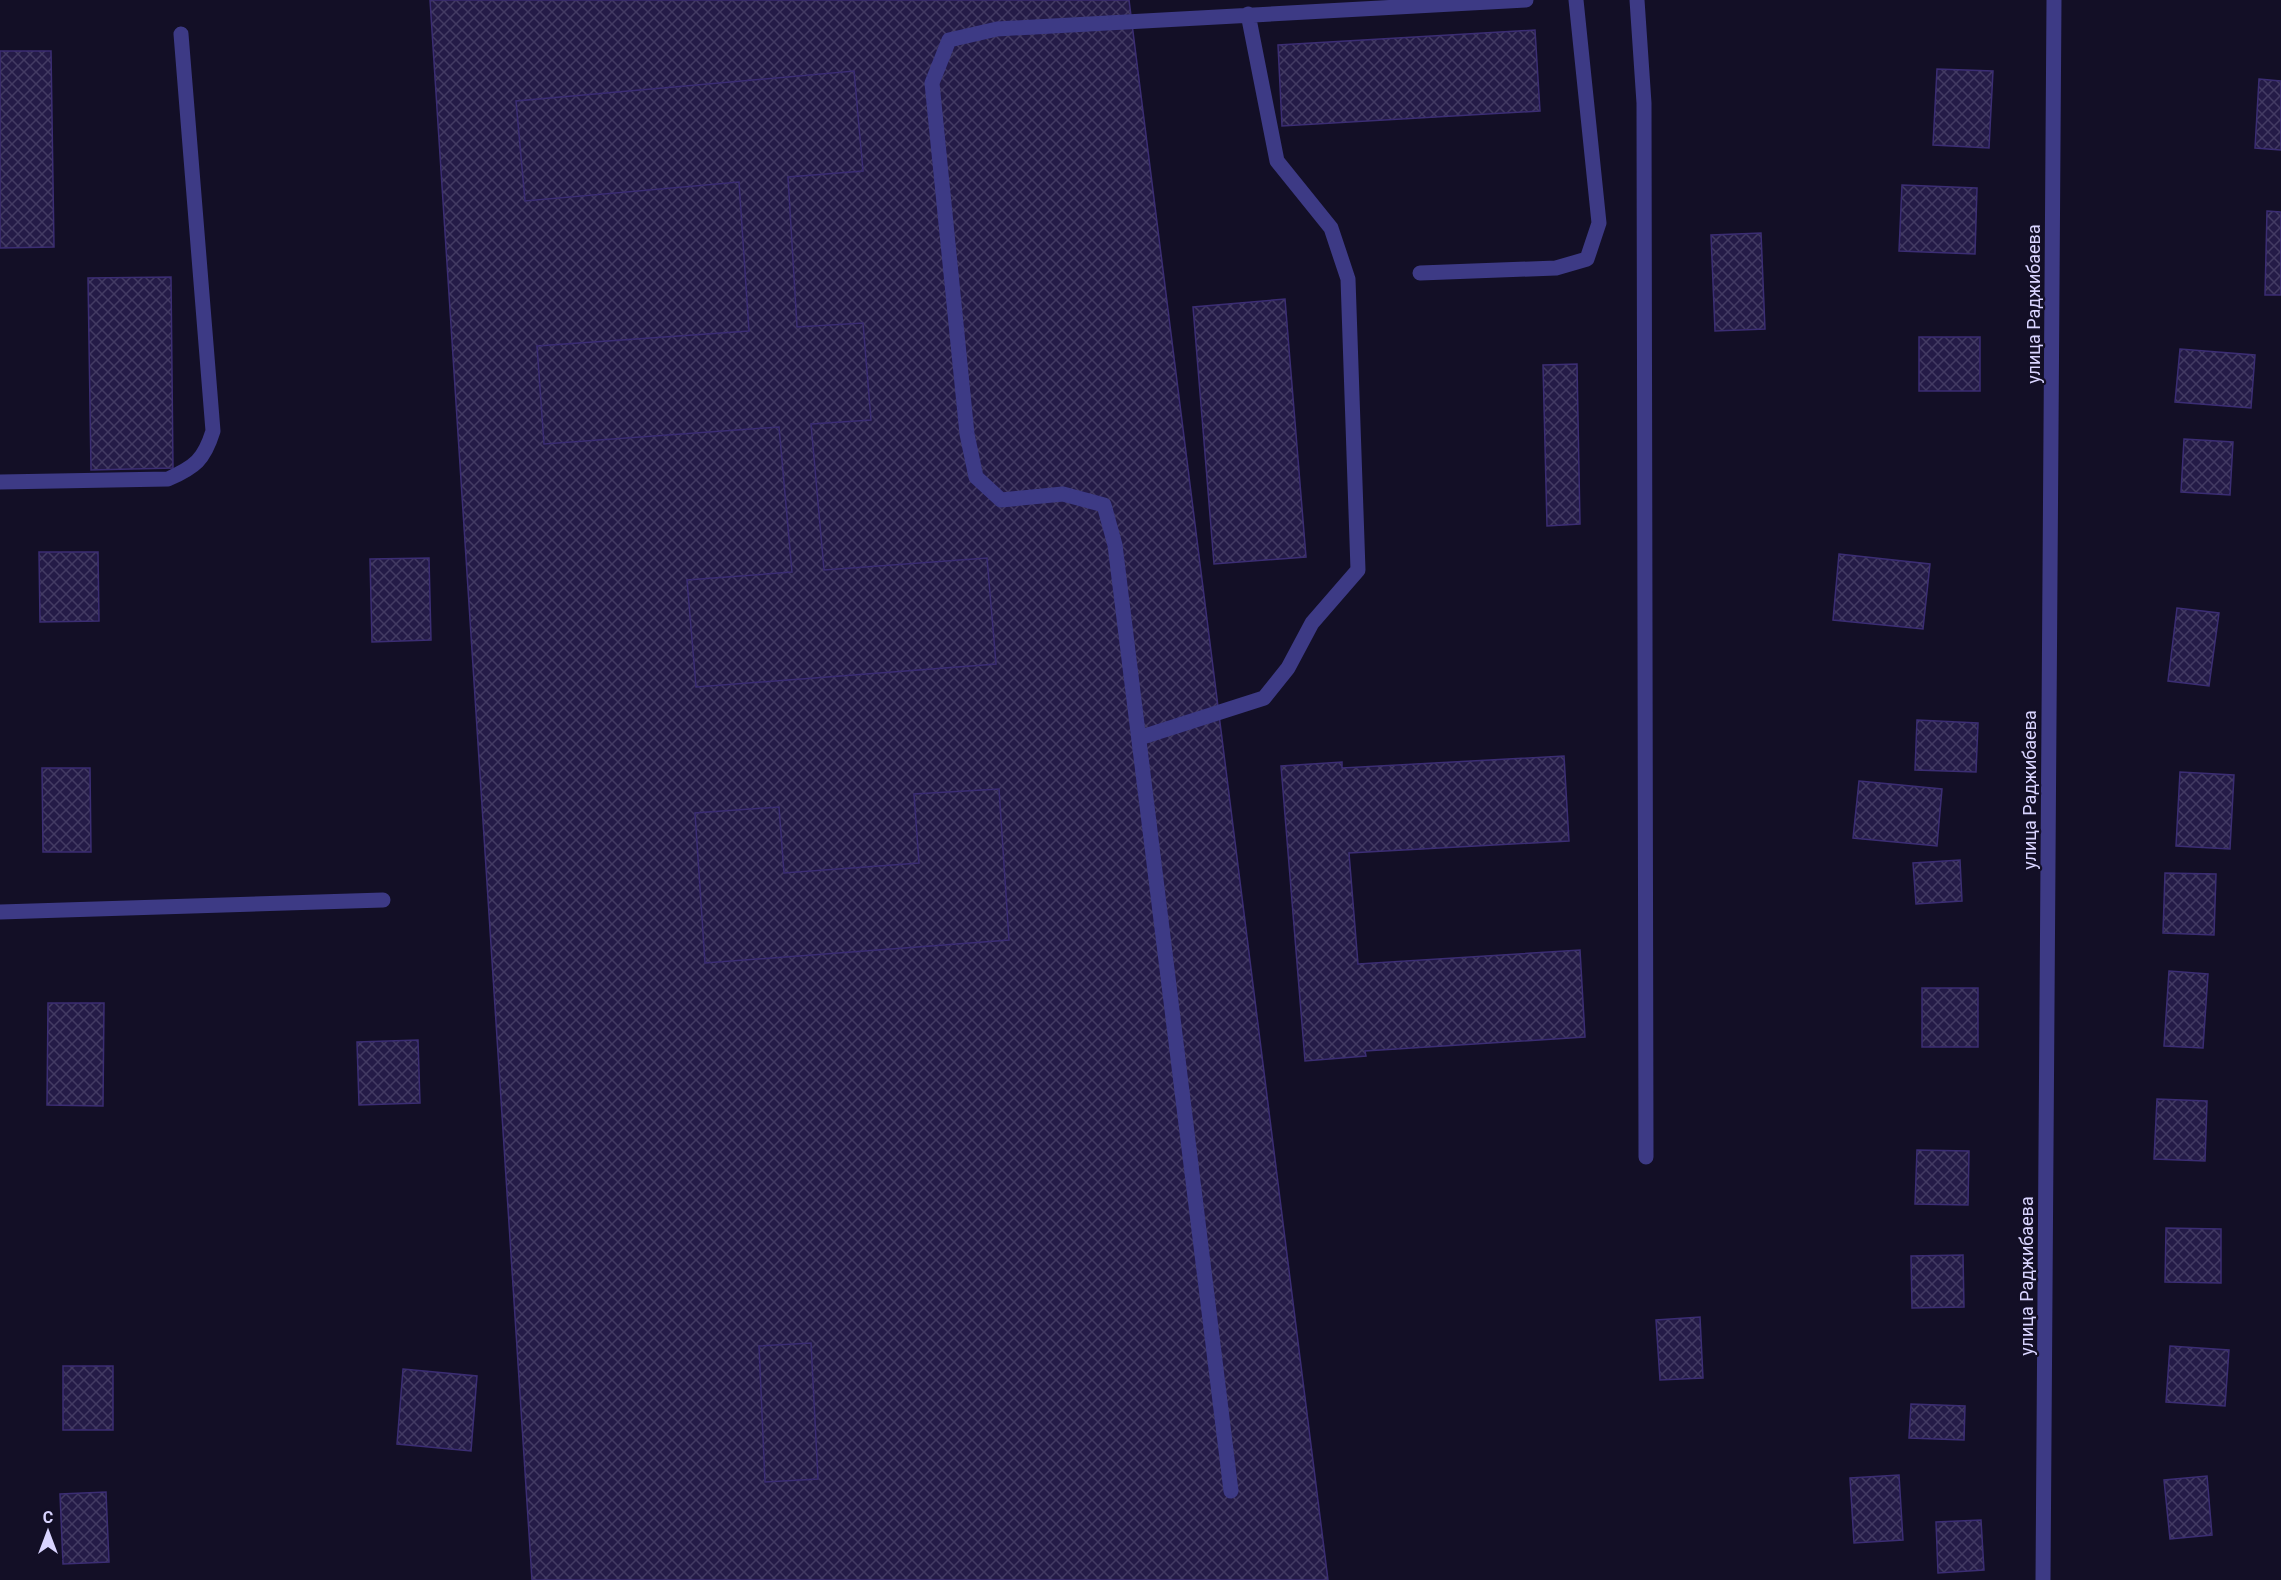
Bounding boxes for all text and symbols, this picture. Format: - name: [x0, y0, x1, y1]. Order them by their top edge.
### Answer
- street label: улица Раджибаева: [2023, 224, 2044, 384]
- street label: улица Раджибаева: [2019, 710, 2040, 870]
- street label: улица Раджибаева: [2016, 1196, 2037, 1356]
- north arrow: [18, 1502, 78, 1562]
- text: С: [43, 1508, 53, 1527]

